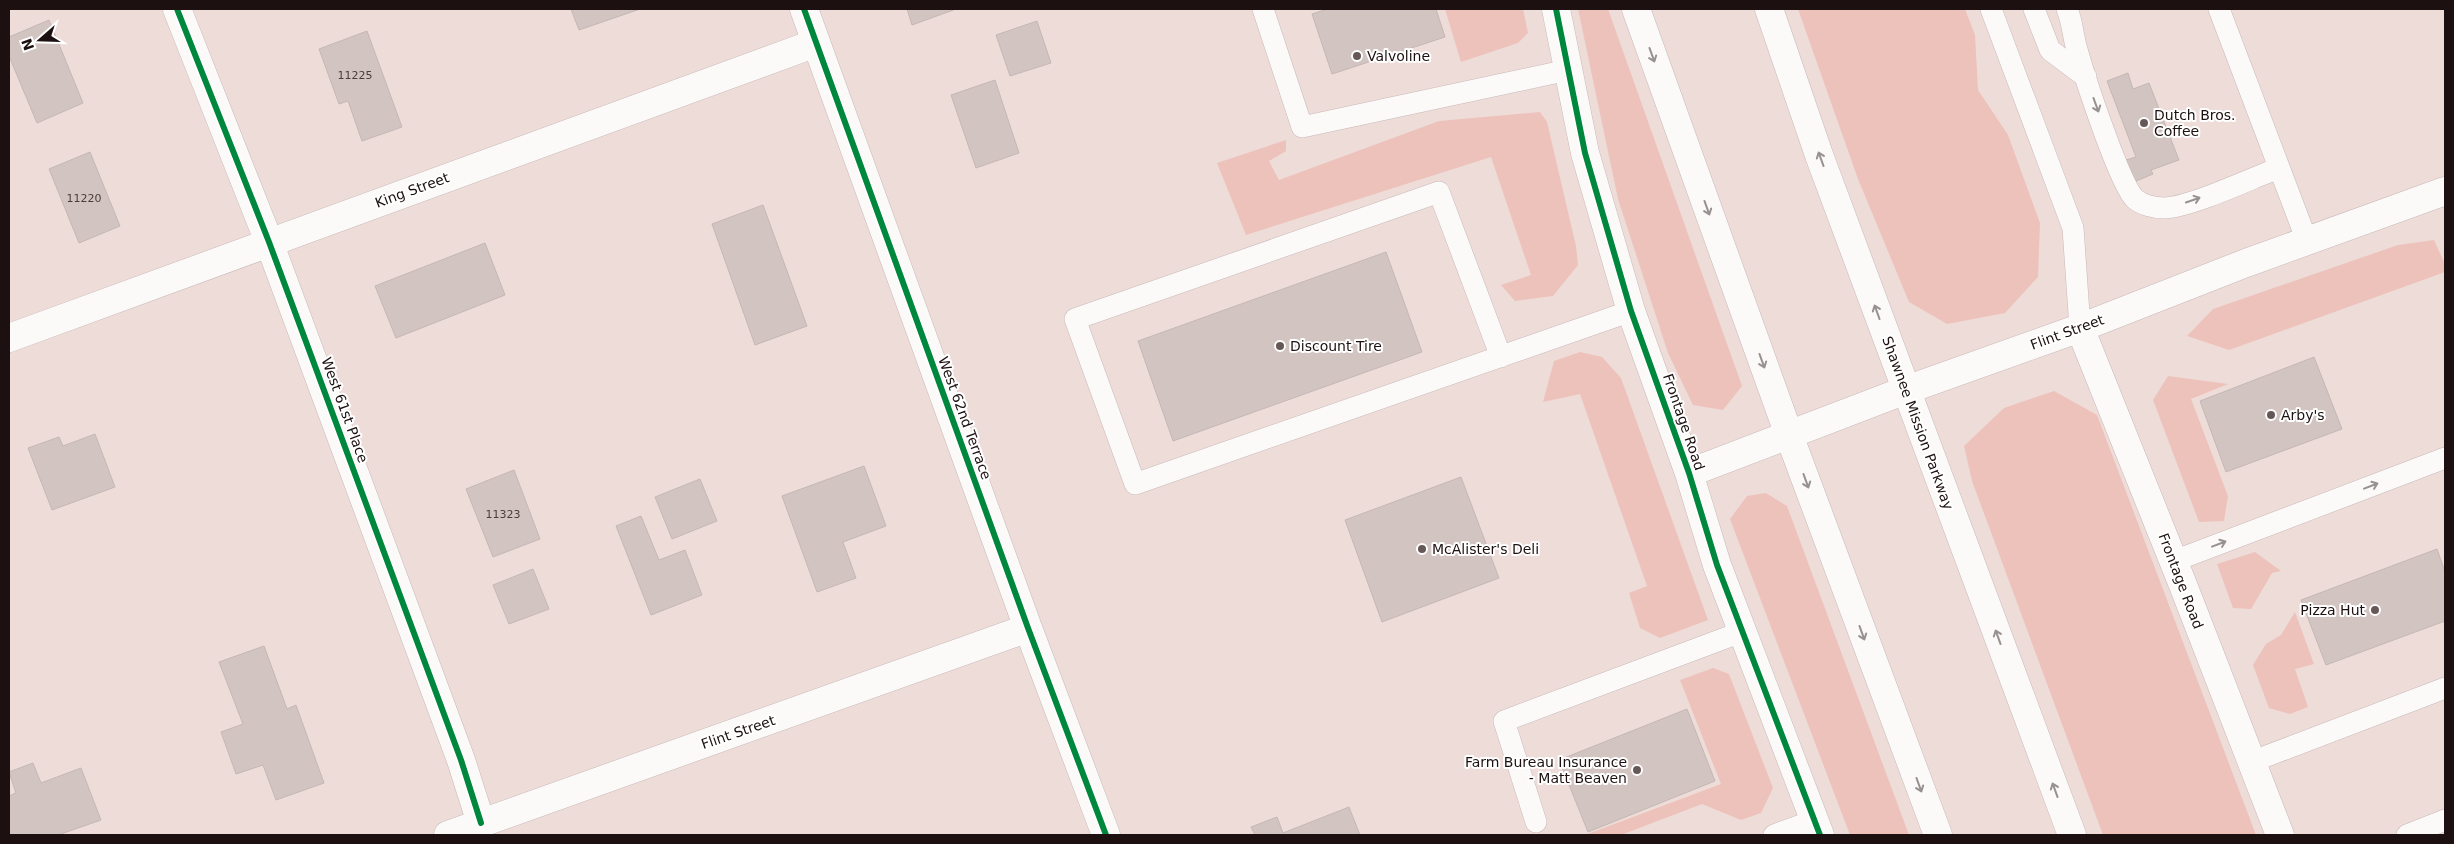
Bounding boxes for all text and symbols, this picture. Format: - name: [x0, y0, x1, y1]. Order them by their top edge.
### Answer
- north arrow: [15, 15, 65, 65]
- text: N: [18, 36, 37, 53]
- one-way arrow: [1648, 46, 1657, 62]
- place label: Valvoline: [1367, 48, 1430, 64]
- marker: Valvoline: [1351, 50, 1363, 62]
- house number: 11225: [338, 69, 373, 82]
- one-way arrow: [2092, 97, 2101, 113]
- place label: Dutch Bros. Coffee: [2154, 107, 2236, 139]
- marker: Dutch Bros. Coffee: [2138, 117, 2150, 129]
- one-way arrow: [1815, 151, 1825, 167]
- street label: King Street: [373, 169, 452, 211]
- house number: 11220: [67, 192, 102, 205]
- one-way arrow: [2184, 195, 2200, 204]
- one-way arrow: [1703, 199, 1712, 215]
- one-way arrow: [1872, 304, 1881, 320]
- street label: Flint Street: [2028, 311, 2106, 353]
- street label: Shawnee Mission Parkway: [1879, 334, 1957, 512]
- place label: Discount Tire: [1290, 338, 1382, 354]
- marker: Discount Tire: [1274, 340, 1286, 352]
- one-way arrow: [1758, 352, 1767, 368]
- street label: West 62nd Terrace: [935, 354, 995, 482]
- street label: West 61st Place: [318, 355, 372, 465]
- street label: Frontage Road: [1660, 372, 1708, 472]
- place label: Arby's: [2281, 407, 2325, 423]
- marker: Arby's: [2265, 409, 2277, 421]
- one-way arrow: [1802, 472, 1811, 488]
- one-way arrow: [2363, 481, 2378, 490]
- house number: 11323: [486, 508, 521, 521]
- street label: Frontage Road: [2155, 531, 2207, 631]
- one-way arrow: [2211, 539, 2227, 548]
- place label: McAlister's Deli: [1432, 541, 1539, 557]
- marker: McAlister's Deli: [1416, 543, 1428, 555]
- place label: Pizza Hut: [2300, 602, 2366, 618]
- marker: Pizza Hut: [2369, 604, 2381, 616]
- one-way arrow: [1858, 625, 1868, 640]
- one-way arrow: [1993, 630, 2002, 646]
- street label: Flint Street: [699, 712, 778, 752]
- place label: Farm Bureau Insurance - Matt Beaven: [1465, 754, 1627, 786]
- marker: Farm Bureau Insurance - Matt Beaven: [1631, 764, 1643, 776]
- one-way arrow: [1915, 777, 1924, 792]
- one-way arrow: [2050, 782, 2059, 798]

